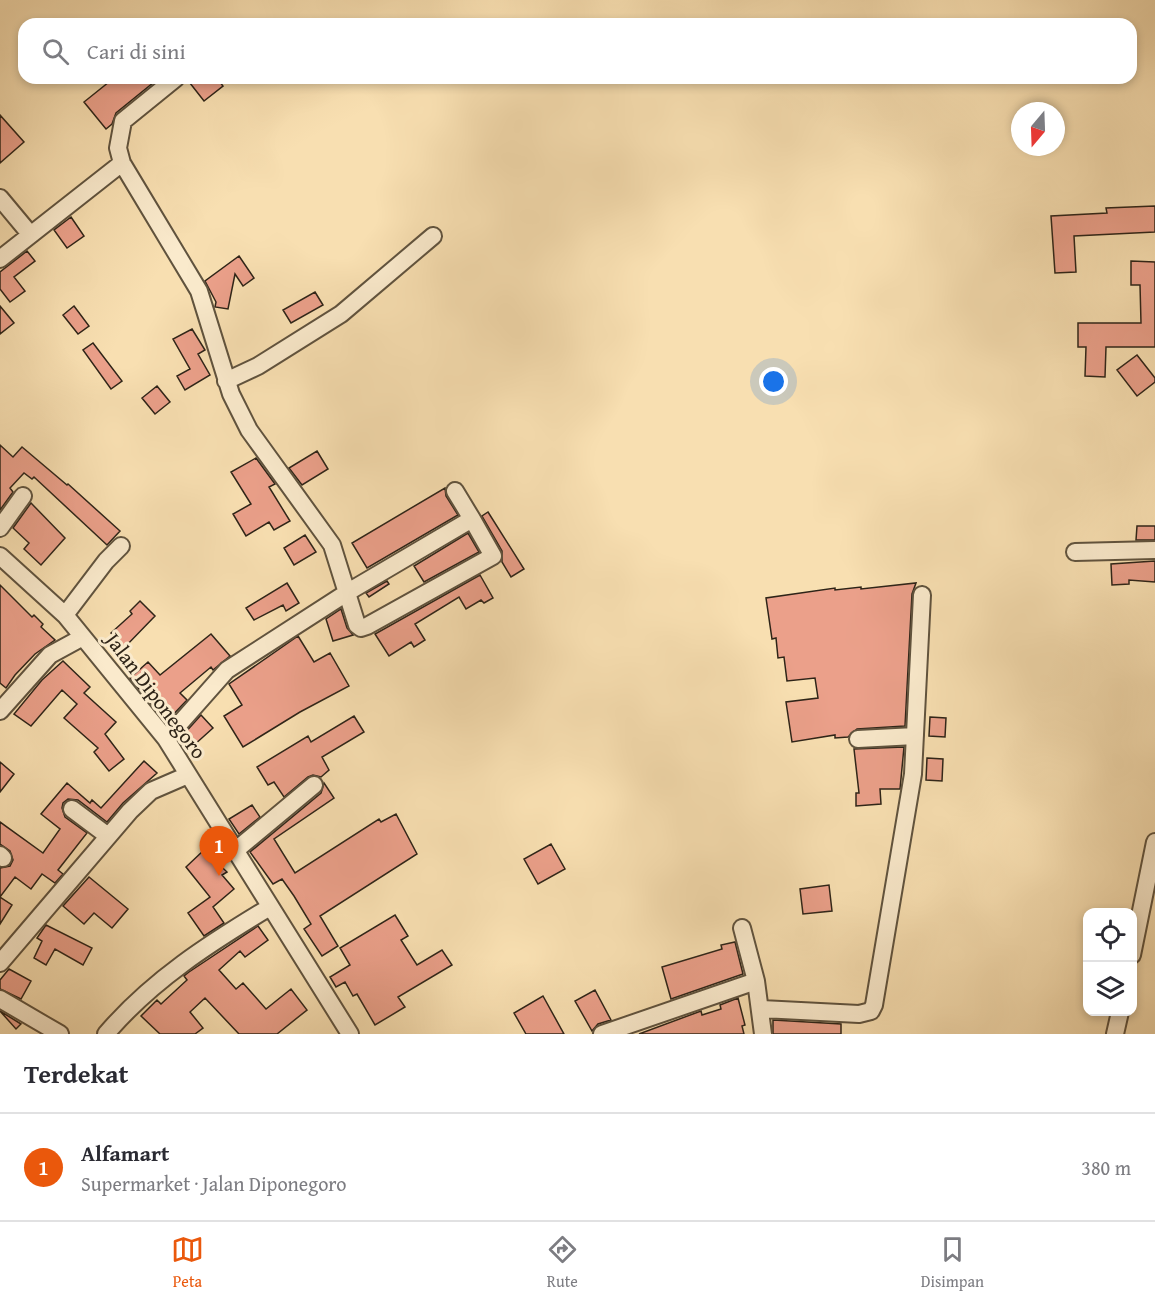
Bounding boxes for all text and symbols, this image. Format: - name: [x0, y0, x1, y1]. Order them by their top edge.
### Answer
- search box: [18, 18, 1137, 84]
- icon: search: [39, 35, 72, 68]
- text: Cari di sini: [87, 35, 186, 67]
- north arrow: [1011, 102, 1065, 156]
- your location: [759, 367, 788, 396]
- street label: Jalan Diponegoro: [97, 624, 214, 765]
- pin: 1: [200, 826, 238, 876]
- map controls: [1083, 908, 1137, 1016]
- button: locate: [1083, 908, 1137, 962]
- button: layers: [1083, 962, 1137, 1016]
- text: Terdekat: [24, 1054, 128, 1093]
- text: Alfamart: [81, 1137, 169, 1169]
- text: 1: [38, 1153, 49, 1182]
- text: 380 m: [1081, 1153, 1131, 1182]
- text: Supermarket · Jalan Diponegoro: [81, 1169, 347, 1198]
- tab: Peta: [171, 1233, 204, 1293]
- tab: Rute: [546, 1233, 579, 1293]
- tab: Disimpan: [921, 1233, 984, 1293]

